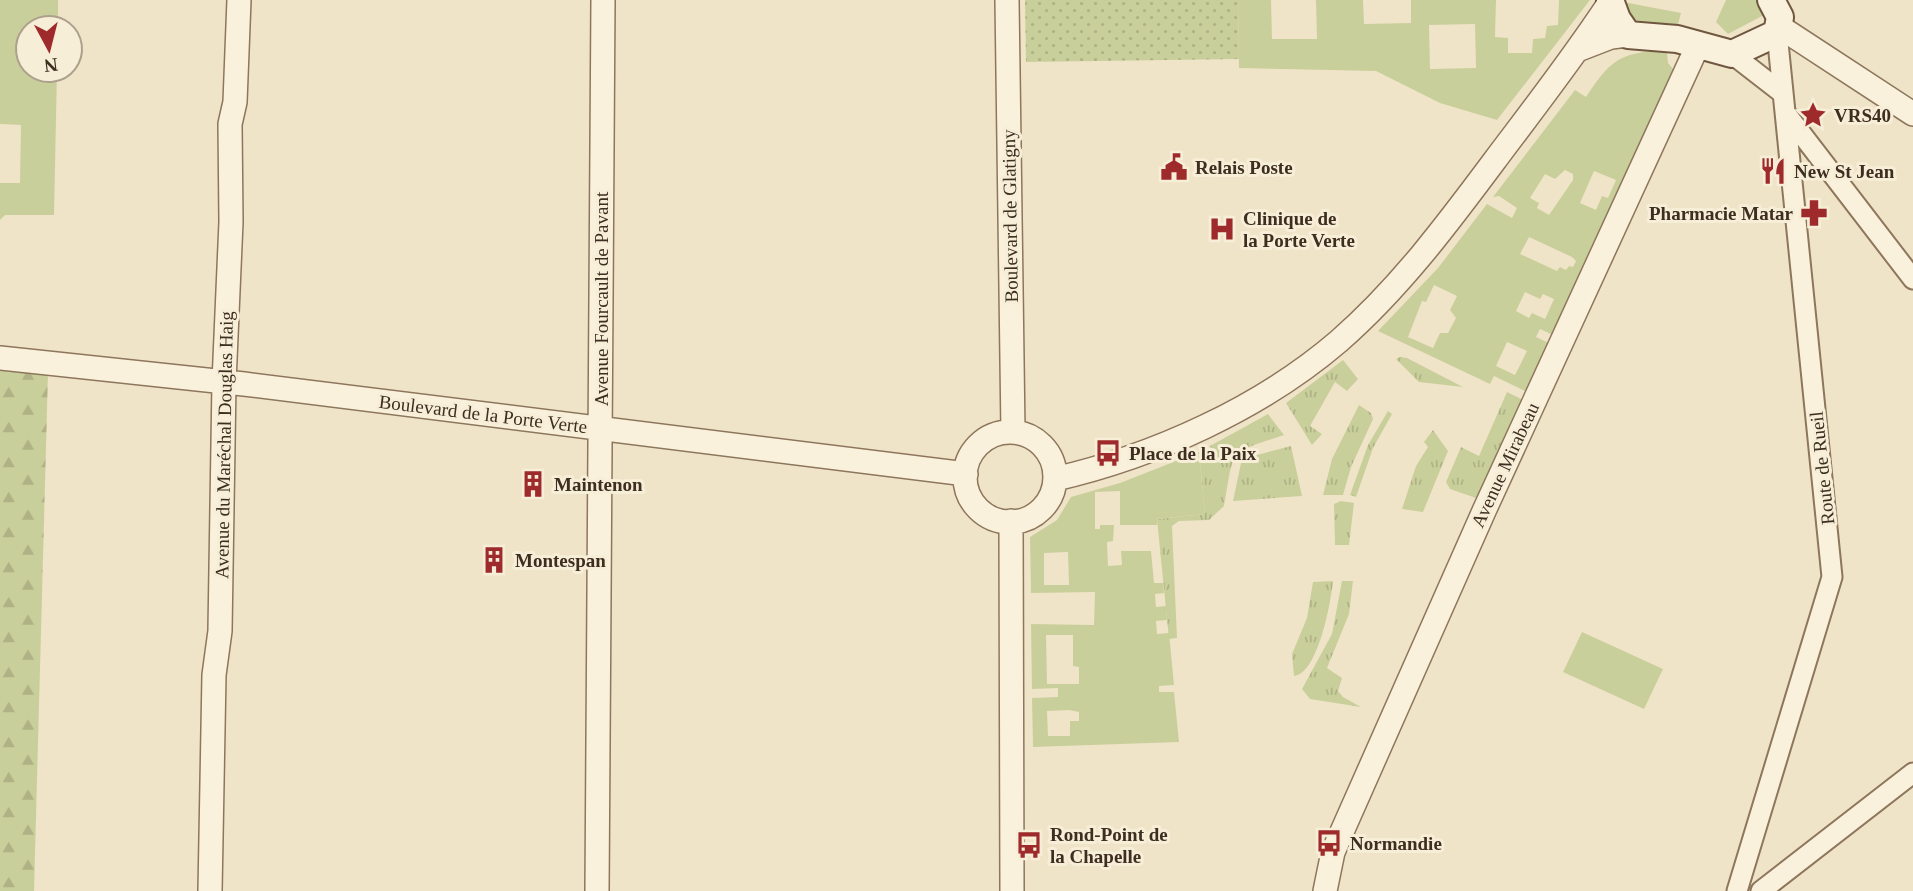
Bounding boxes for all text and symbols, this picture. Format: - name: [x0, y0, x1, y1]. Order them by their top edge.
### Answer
- north arrow: [14, 14, 84, 84]
- text: N: [43, 54, 59, 77]
- place icon: VRS40: [1798, 100, 1828, 130]
- place label: VRS40: [1834, 105, 1891, 126]
- street label: Boulevard de Glatigny: [998, 129, 1022, 303]
- public building icon: Relais Poste: [1159, 152, 1189, 182]
- restaurant icon: New St Jean: [1758, 156, 1788, 186]
- place label: Relais Poste: [1195, 157, 1293, 178]
- place label: New St Jean: [1794, 161, 1895, 182]
- street label: Avenue Fourcault de Pavant: [591, 191, 612, 406]
- pharmacy icon: Pharmacie Matar: [1799, 198, 1829, 228]
- place label: Pharmacie Matar: [1649, 203, 1794, 224]
- place label: Clinique de la Porte Verte: [1243, 208, 1355, 251]
- hospital icon: Clinique de la Porte Verte: [1207, 214, 1237, 244]
- street label: Avenue du Maréchal Douglas Haig: [211, 311, 237, 579]
- street label: Boulevard de la Porte Verte: [378, 391, 588, 437]
- street label: Avenue Mirabeau: [1467, 399, 1543, 531]
- street label: Route de Rueil: [1806, 410, 1838, 526]
- bus stop icon: Place de la Paix: [1093, 438, 1123, 468]
- place label: Place de la Paix: [1129, 443, 1257, 464]
- building icon: Maintenon: [518, 469, 548, 499]
- place label: Maintenon: [554, 474, 643, 495]
- building icon: Montespan: [479, 545, 509, 575]
- place label: Montespan: [515, 550, 606, 571]
- place label: Rond-Point de la Chapelle: [1050, 824, 1168, 867]
- bus stop icon: Normandie: [1314, 828, 1344, 858]
- bus stop icon: Rond-Point de la Chapelle: [1014, 830, 1044, 860]
- place label: Normandie: [1350, 833, 1442, 854]

